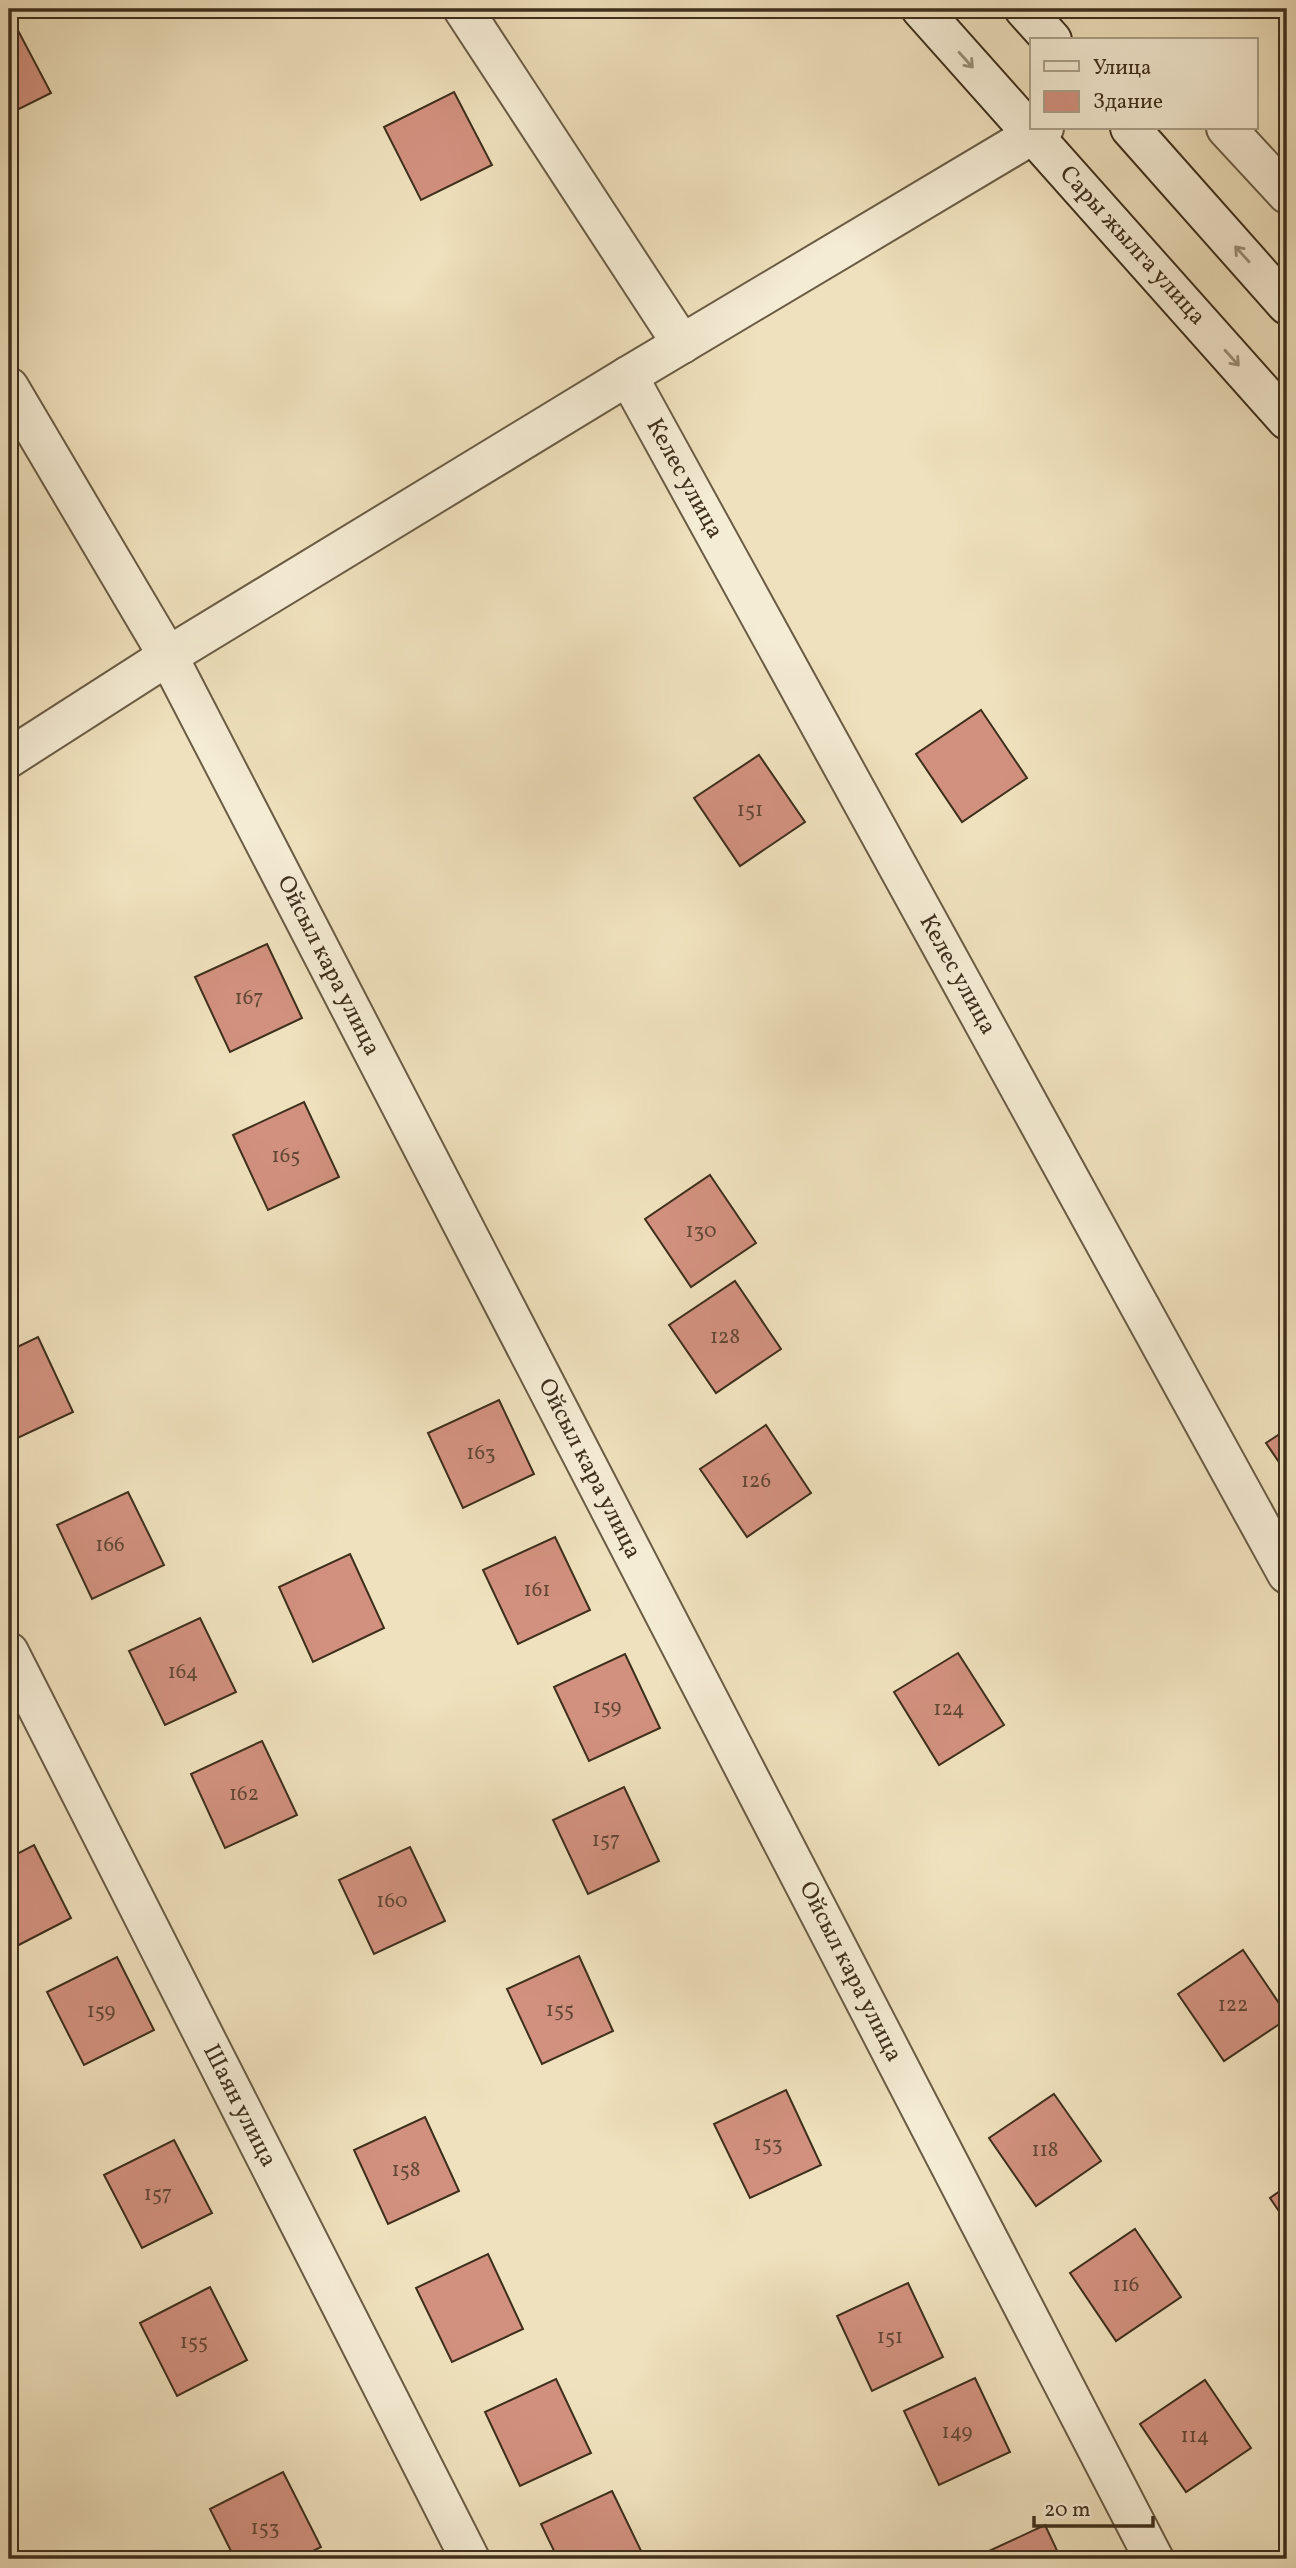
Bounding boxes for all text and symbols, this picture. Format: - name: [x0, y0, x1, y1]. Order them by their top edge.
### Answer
- legend: [1030, 38, 1258, 130]
- one-way arrow: [958, 51, 974, 69]
- text: Улица: [1093, 54, 1151, 83]
- text: Здание: [1093, 88, 1163, 117]
- street label: Сары жылга улица: [1051, 158, 1213, 334]
- one-way arrow: [1234, 245, 1250, 263]
- one-way arrow: [1224, 349, 1240, 367]
- street label: Келес улица: [637, 413, 731, 545]
- house number: 151: [737, 796, 763, 825]
- street label: Ойсыл кара улица: [268, 870, 388, 1062]
- street label: Келес улица: [910, 909, 1004, 1041]
- house number: 167: [235, 984, 263, 1013]
- house number: 165: [272, 1142, 300, 1171]
- house number: 130: [685, 1217, 717, 1246]
- house number: 128: [710, 1323, 740, 1352]
- street label: Ойсыл кара улица: [529, 1373, 649, 1565]
- house number: 163: [466, 1439, 496, 1468]
- house number: 126: [741, 1467, 771, 1496]
- house number: 166: [95, 1531, 125, 1560]
- house number: 161: [524, 1576, 550, 1605]
- house number: 164: [168, 1658, 198, 1687]
- house number: 159: [593, 1693, 621, 1722]
- house number: 124: [933, 1695, 965, 1724]
- house number: 162: [229, 1780, 259, 1809]
- house number: 157: [592, 1826, 620, 1855]
- street label: Ойсыл кара улица: [790, 1876, 910, 2068]
- house number: 160: [376, 1887, 408, 1916]
- house number: 122: [1218, 1991, 1248, 2020]
- house number: 155: [546, 1996, 574, 2025]
- house number: 159: [87, 1997, 115, 2026]
- street label: Шаян улица: [193, 2038, 285, 2174]
- house number: 153: [753, 2130, 783, 2159]
- house number: 118: [1032, 2136, 1058, 2165]
- house number: 158: [392, 2156, 420, 2185]
- house number: 157: [144, 2180, 172, 2209]
- house number: 116: [1113, 2271, 1139, 2300]
- house number: 151: [877, 2323, 903, 2352]
- house number: 155: [180, 2328, 208, 2357]
- house number: 149: [942, 2418, 973, 2447]
- house number: 114: [1181, 2422, 1209, 2451]
- scale bar: [1034, 2484, 1152, 2528]
- text: 20 m: [1044, 2496, 1090, 2525]
- house number: 153: [250, 2514, 280, 2543]

